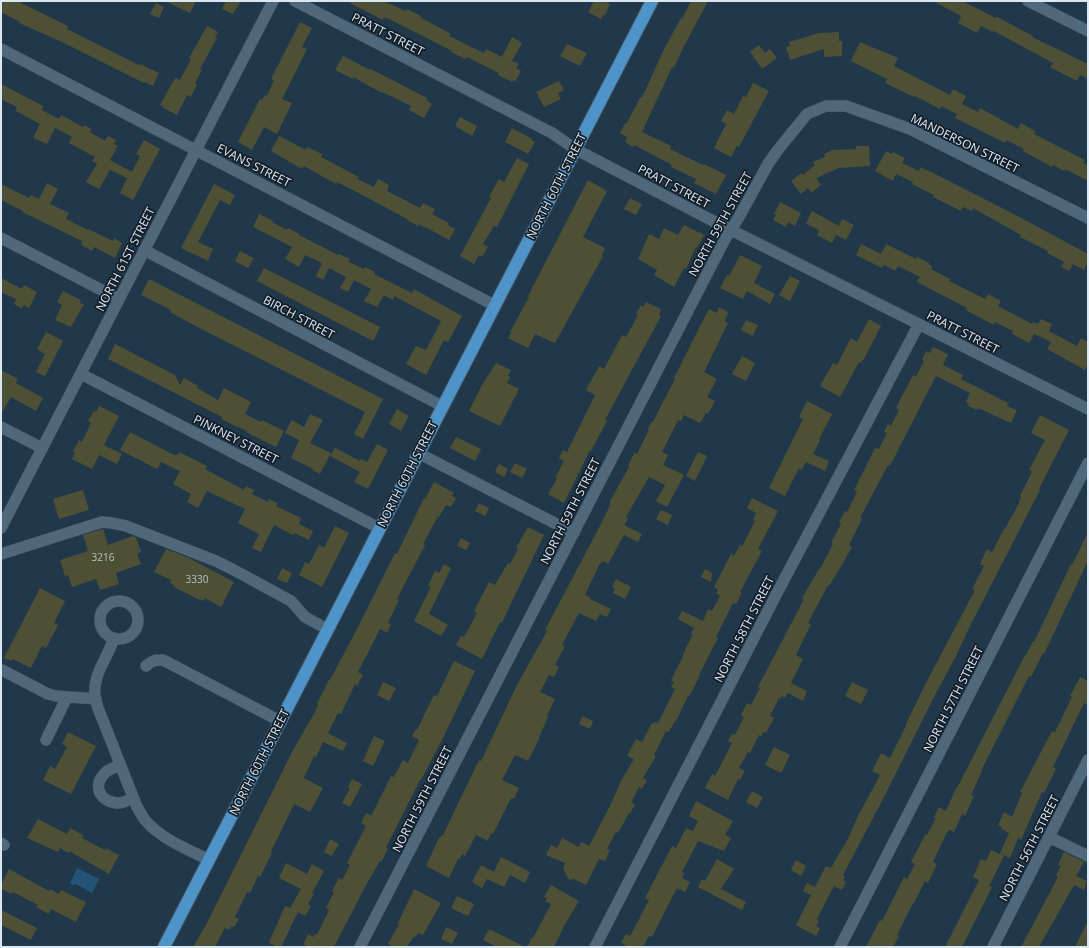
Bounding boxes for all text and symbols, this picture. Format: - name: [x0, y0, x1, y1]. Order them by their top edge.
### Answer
- street label: PRATT STREET: [349, 8, 427, 60]
- street label: MANDERSON STREET: [908, 109, 1022, 177]
- street label: NORTH 60TH STREET: [522, 130, 590, 242]
- street label: EVANS STREET: [214, 139, 294, 191]
- street label: PRATT STREET: [635, 160, 713, 212]
- street label: NORTH 59TH STREET: [684, 168, 756, 279]
- street label: NORTH 61ST STREET: [91, 204, 159, 314]
- street label: BIRCH STREET: [260, 291, 338, 343]
- street label: PRATT STREET: [924, 306, 1002, 358]
- street label: PINKNEY STREET: [191, 410, 282, 468]
- street label: NORTH 60TH STREET: [373, 418, 441, 530]
- street label: NORTH 59TH STREET: [536, 455, 604, 567]
- house number: 3216: [92, 550, 115, 564]
- house number: 3330: [186, 572, 209, 586]
- street label: NORTH 58TH STREET: [710, 573, 778, 685]
- street label: NORTH 57TH STREET: [919, 643, 987, 755]
- street label: NORTH 60TH STREET: [225, 706, 293, 818]
- street label: NORTH 59TH STREET: [388, 743, 456, 855]
- street label: NORTH 56TH STREET: [995, 792, 1063, 904]

